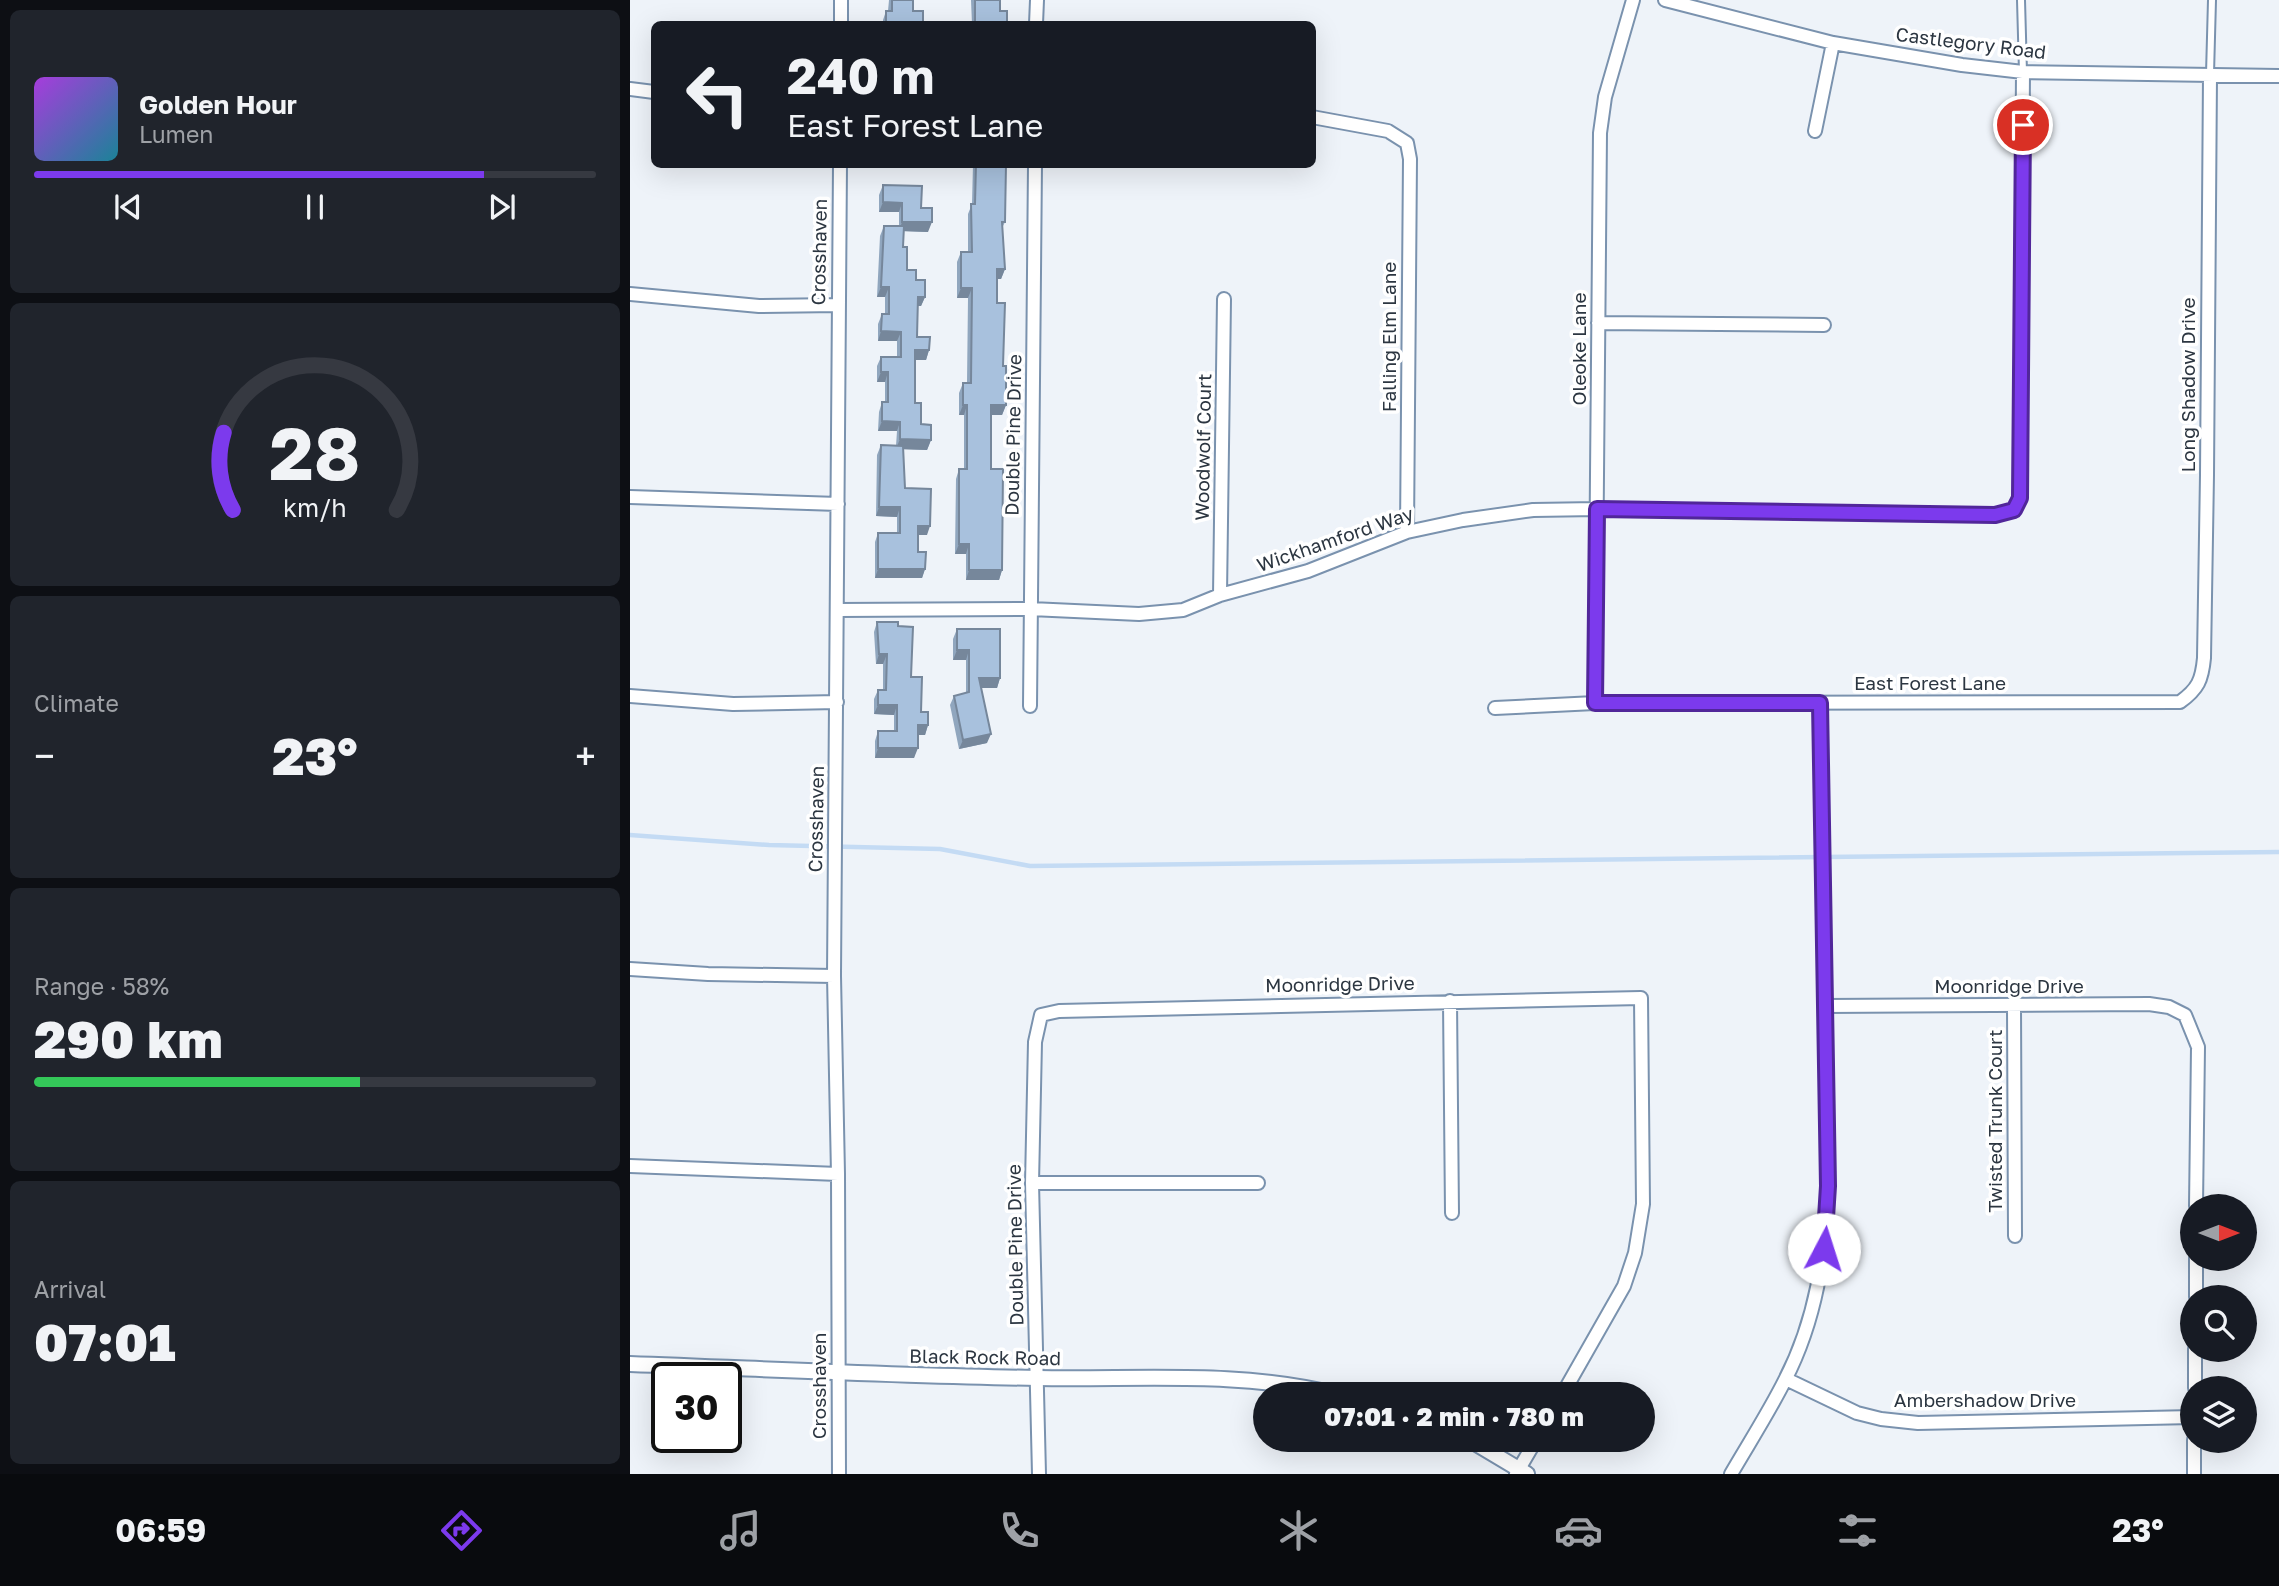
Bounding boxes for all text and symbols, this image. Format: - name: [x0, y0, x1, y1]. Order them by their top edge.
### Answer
- street label: Castlegory Road: [1895, 22, 2048, 63]
- text: 240 m: [787, 46, 935, 105]
- icon: left: [672, 49, 763, 140]
- text: Golden Hour: [139, 89, 297, 120]
- pin: [1993, 95, 2053, 155]
- text: East Forest Lane: [787, 106, 1043, 144]
- icon: arrive: [2004, 106, 2042, 144]
- text: Lumen: [139, 120, 213, 148]
- icon: previous: [109, 188, 147, 226]
- icon: pause: [296, 188, 334, 226]
- icon: next: [483, 188, 521, 226]
- street label: Crosshaven: [806, 198, 831, 306]
- street label: Falling Elm Lane: [1377, 262, 1400, 412]
- street label: Oleoke Lane: [1567, 293, 1590, 405]
- street label: Long Shadow Drive: [2176, 298, 2199, 472]
- street label: Double Pine Drive: [1000, 354, 1025, 516]
- street label: Woodwolf Court: [1190, 373, 1215, 521]
- text: 28: [270, 410, 361, 497]
- text: km/h: [283, 492, 347, 523]
- street label: Wickhamford Way: [1254, 501, 1416, 576]
- street label: East Forest Lane: [1854, 671, 2006, 694]
- text: Climate: [34, 689, 119, 717]
- text: 23°: [272, 724, 358, 786]
- text: −: [34, 733, 55, 778]
- text: +: [575, 733, 596, 778]
- street label: Crosshaven: [803, 765, 828, 873]
- street label: Moonridge Drive: [1265, 971, 1415, 996]
- text: Range · 58%: [34, 972, 169, 1000]
- street label: Moonridge Drive: [1934, 974, 2084, 997]
- text: 290 km: [34, 1007, 223, 1069]
- street label: Twisted Trunk Court: [1983, 1029, 2006, 1213]
- street label: Double Pine Drive: [1002, 1164, 1027, 1326]
- north arrow: [2180, 1194, 2258, 1270]
- map controls: [2180, 1194, 2257, 1453]
- position arrow: [1787, 1212, 1861, 1286]
- text: Arrival: [34, 1275, 106, 1303]
- button: search: [2180, 1285, 2257, 1362]
- text: 07:01: [34, 1310, 176, 1372]
- street label: Crosshaven: [807, 1333, 830, 1439]
- street label: Black Rock Road: [909, 1344, 1061, 1369]
- speed limit sign: 30: [651, 1362, 742, 1453]
- button: layers: [2180, 1376, 2257, 1453]
- street label: Ambershadow Drive: [1894, 1388, 2076, 1411]
- text: 07:01 · 2 min · 780 m: [1324, 1401, 1584, 1432]
- icon: directions: [437, 1506, 486, 1555]
- icon: music: [716, 1506, 765, 1555]
- icon: phone: [995, 1506, 1044, 1555]
- icon: climate: [1274, 1506, 1323, 1555]
- icon: car: [1554, 1506, 1603, 1555]
- icon: filters: [1833, 1506, 1882, 1555]
- text: 06:59: [115, 1511, 206, 1549]
- text: 23°: [2112, 1511, 2164, 1549]

